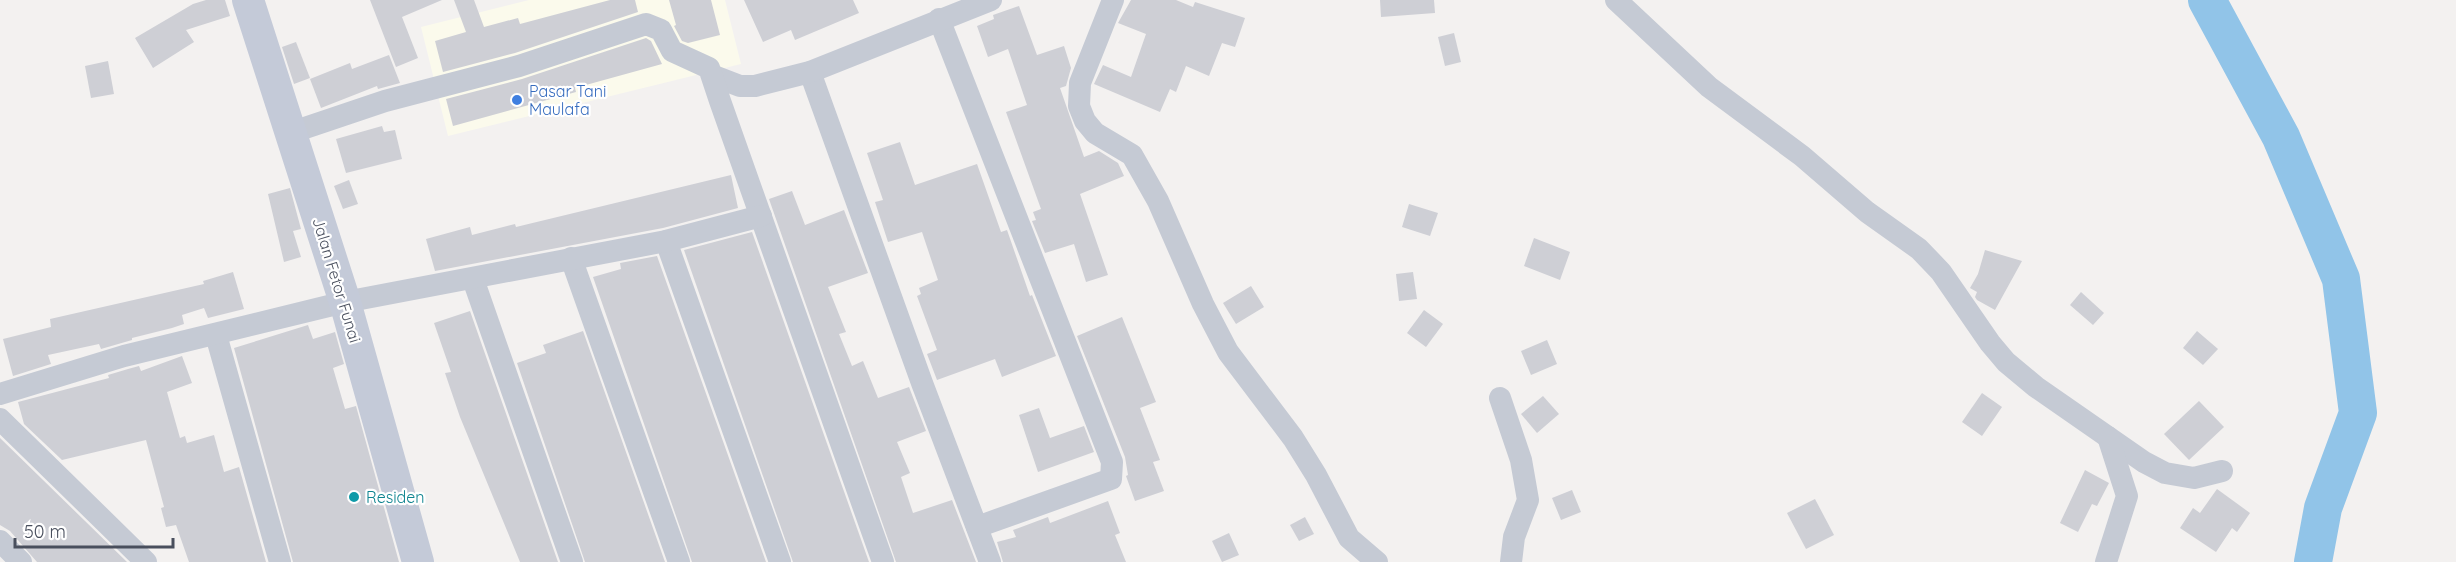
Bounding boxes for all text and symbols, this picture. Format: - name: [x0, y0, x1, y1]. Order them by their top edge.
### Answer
- place label: Pasar Tani Maulafa: [529, 81, 606, 119]
- marker: Pasar Tani Maulafa: [510, 93, 524, 107]
- street label: Jalan Fetor Funai: [309, 215, 365, 345]
- place label: Residen: [366, 487, 425, 507]
- marker: Residen: [347, 490, 361, 504]
- scale bar: [15, 511, 172, 549]
- text: 50 m: [24, 520, 66, 543]

